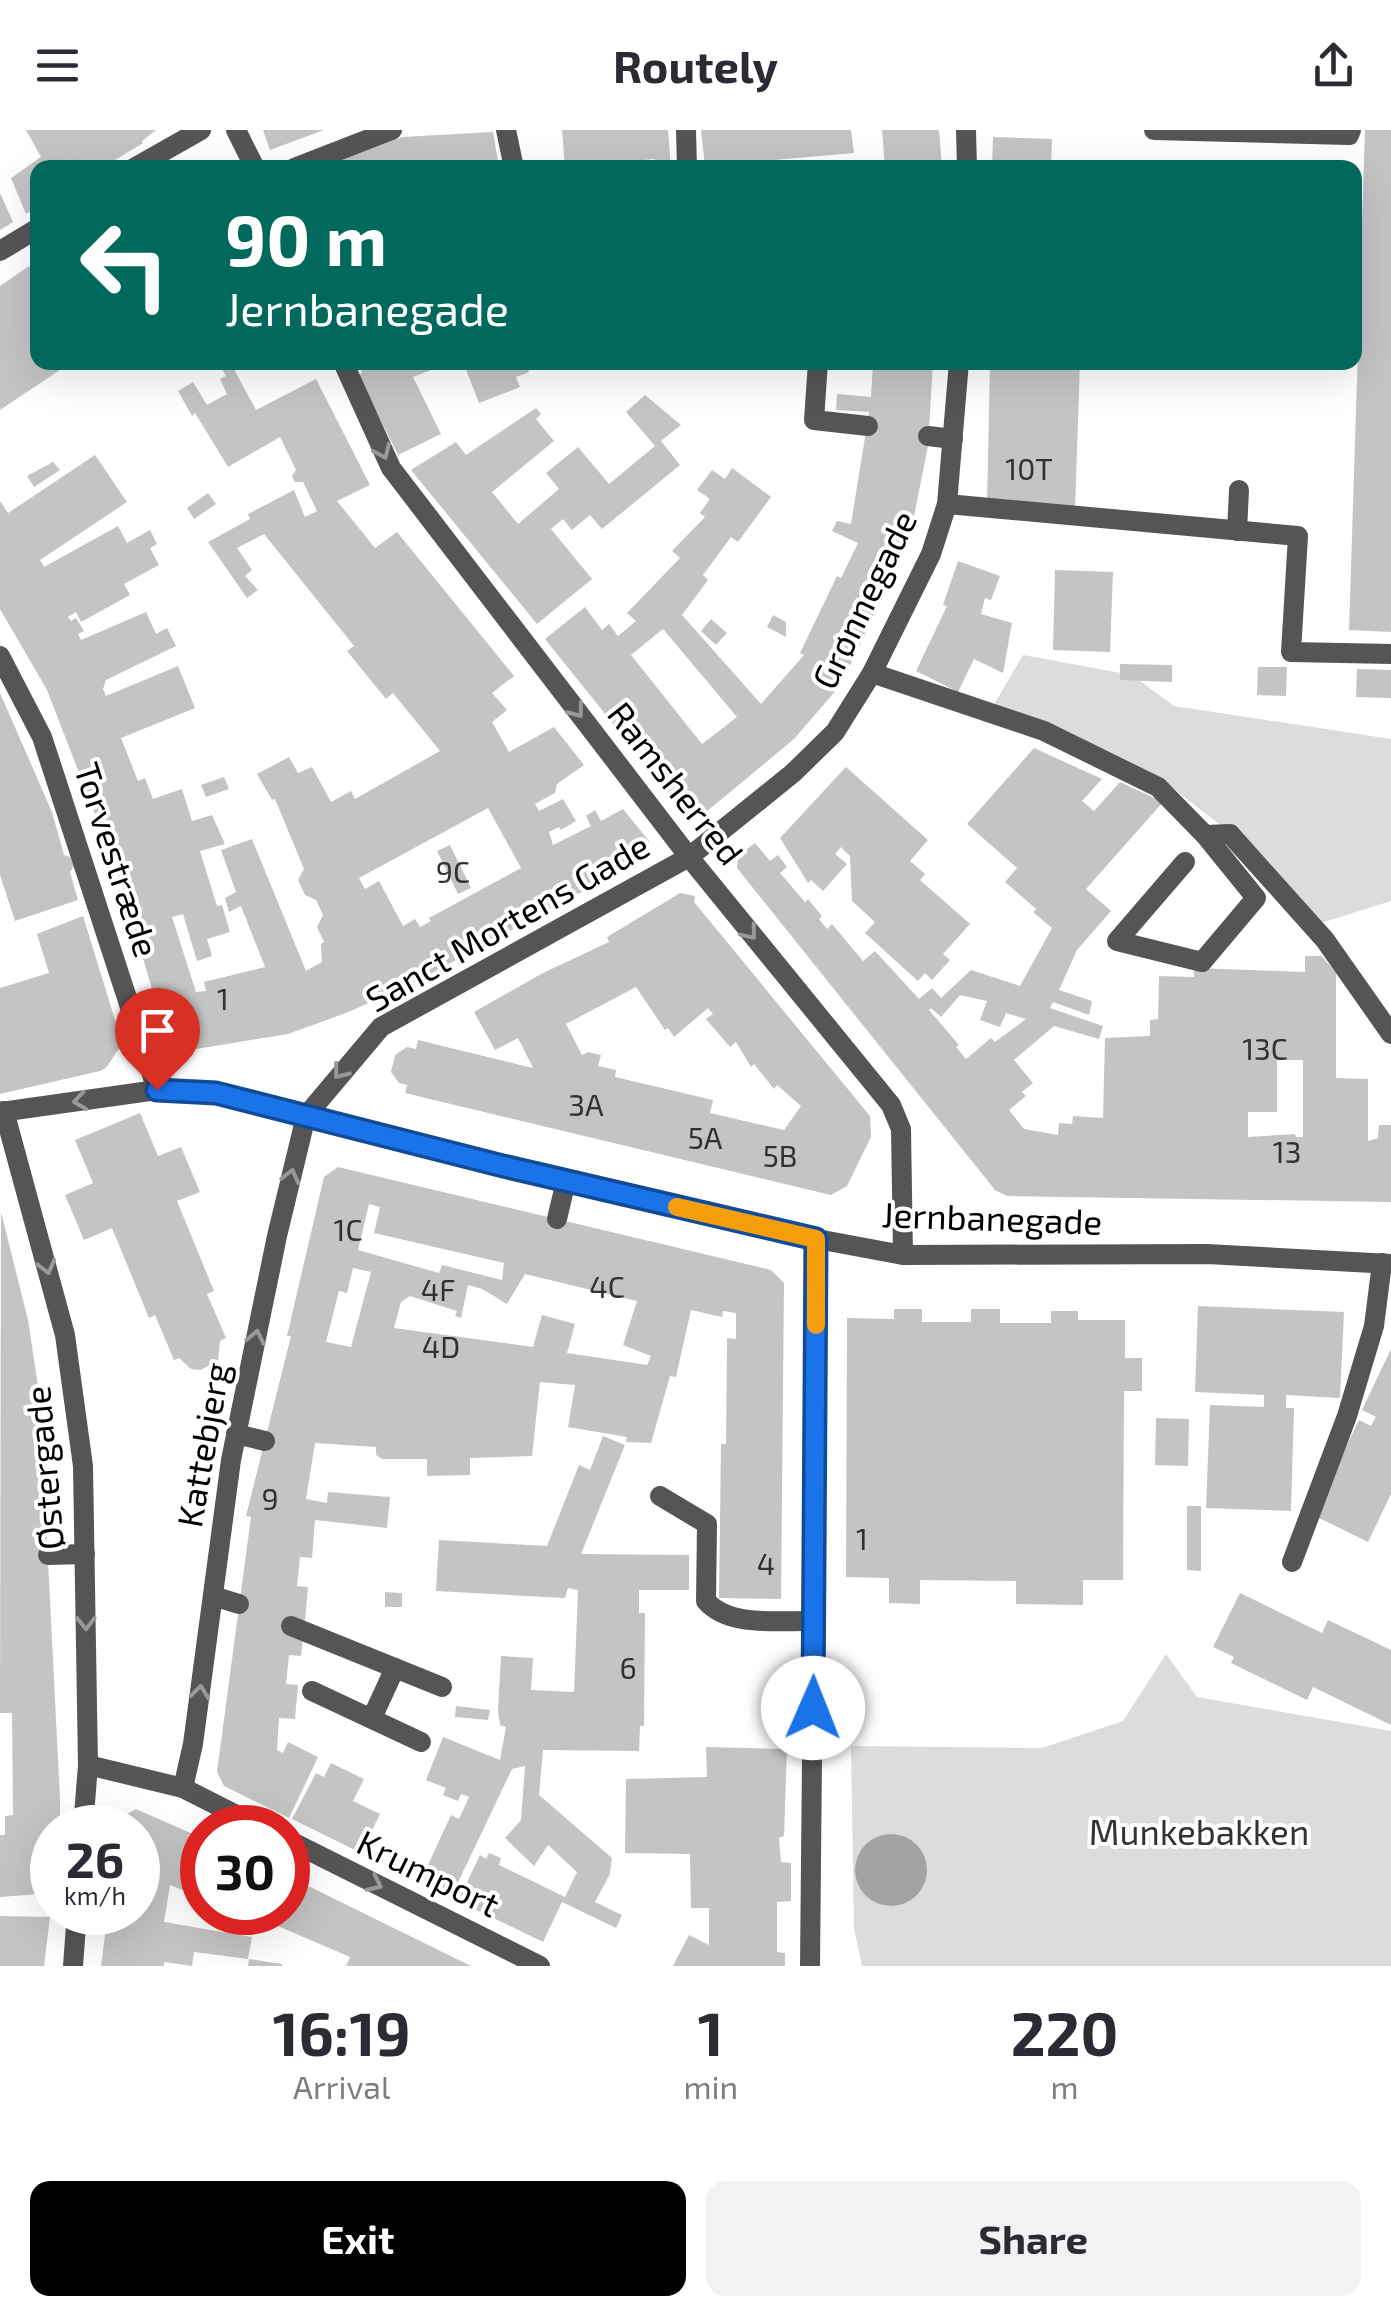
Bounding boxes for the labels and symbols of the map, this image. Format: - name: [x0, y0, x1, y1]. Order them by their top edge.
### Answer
- one-way arrow: [371, 441, 391, 459]
- house number: 10T: [1005, 450, 1053, 486]
- street label: Grønnegade: [802, 503, 924, 695]
- street label: Ramsherred: [600, 693, 753, 872]
- one-way arrow: [566, 700, 583, 718]
- street label: Torvestræde: [67, 757, 169, 962]
- street label: Sanct Mortens Gade: [358, 823, 656, 1019]
- house number: 9C: [436, 853, 470, 889]
- one-way arrow: [739, 921, 757, 939]
- house number: 1: [217, 980, 229, 1016]
- pin: [115, 988, 200, 1091]
- house number: 13C: [1242, 1030, 1288, 1066]
- one-way arrow: [335, 1061, 352, 1079]
- house number: 3A: [568, 1086, 604, 1122]
- one-way arrow: [72, 1089, 89, 1110]
- house number: 5A: [688, 1119, 723, 1155]
- house number: 13: [1273, 1133, 1301, 1169]
- house number: 5B: [763, 1137, 797, 1173]
- one-way arrow: [280, 1168, 301, 1185]
- street label: Jernbanegade: [881, 1192, 1103, 1242]
- house number: 1C: [333, 1211, 363, 1247]
- one-way arrow: [35, 1258, 56, 1275]
- house number: 4C: [589, 1268, 625, 1304]
- house number: 4F: [421, 1271, 455, 1307]
- house number: 4D: [422, 1328, 460, 1364]
- one-way arrow: [244, 1329, 265, 1346]
- street label: Kattebjerg: [167, 1359, 237, 1530]
- street label: Østergade: [15, 1384, 71, 1552]
- house number: 9: [261, 1480, 279, 1516]
- house number: 1: [856, 1520, 868, 1556]
- house number: 4: [757, 1545, 775, 1581]
- one-way arrow: [75, 1616, 97, 1632]
- house number: 6: [619, 1649, 637, 1685]
- position arrow: [761, 1656, 865, 1760]
- one-way arrow: [189, 1684, 210, 1700]
- speed limit sign: 30: [180, 1805, 310, 1935]
- park label: Munkebakken: [1089, 1810, 1309, 1852]
- street label: Krumport: [351, 1820, 507, 1925]
- one-way arrow: [364, 1872, 382, 1891]

